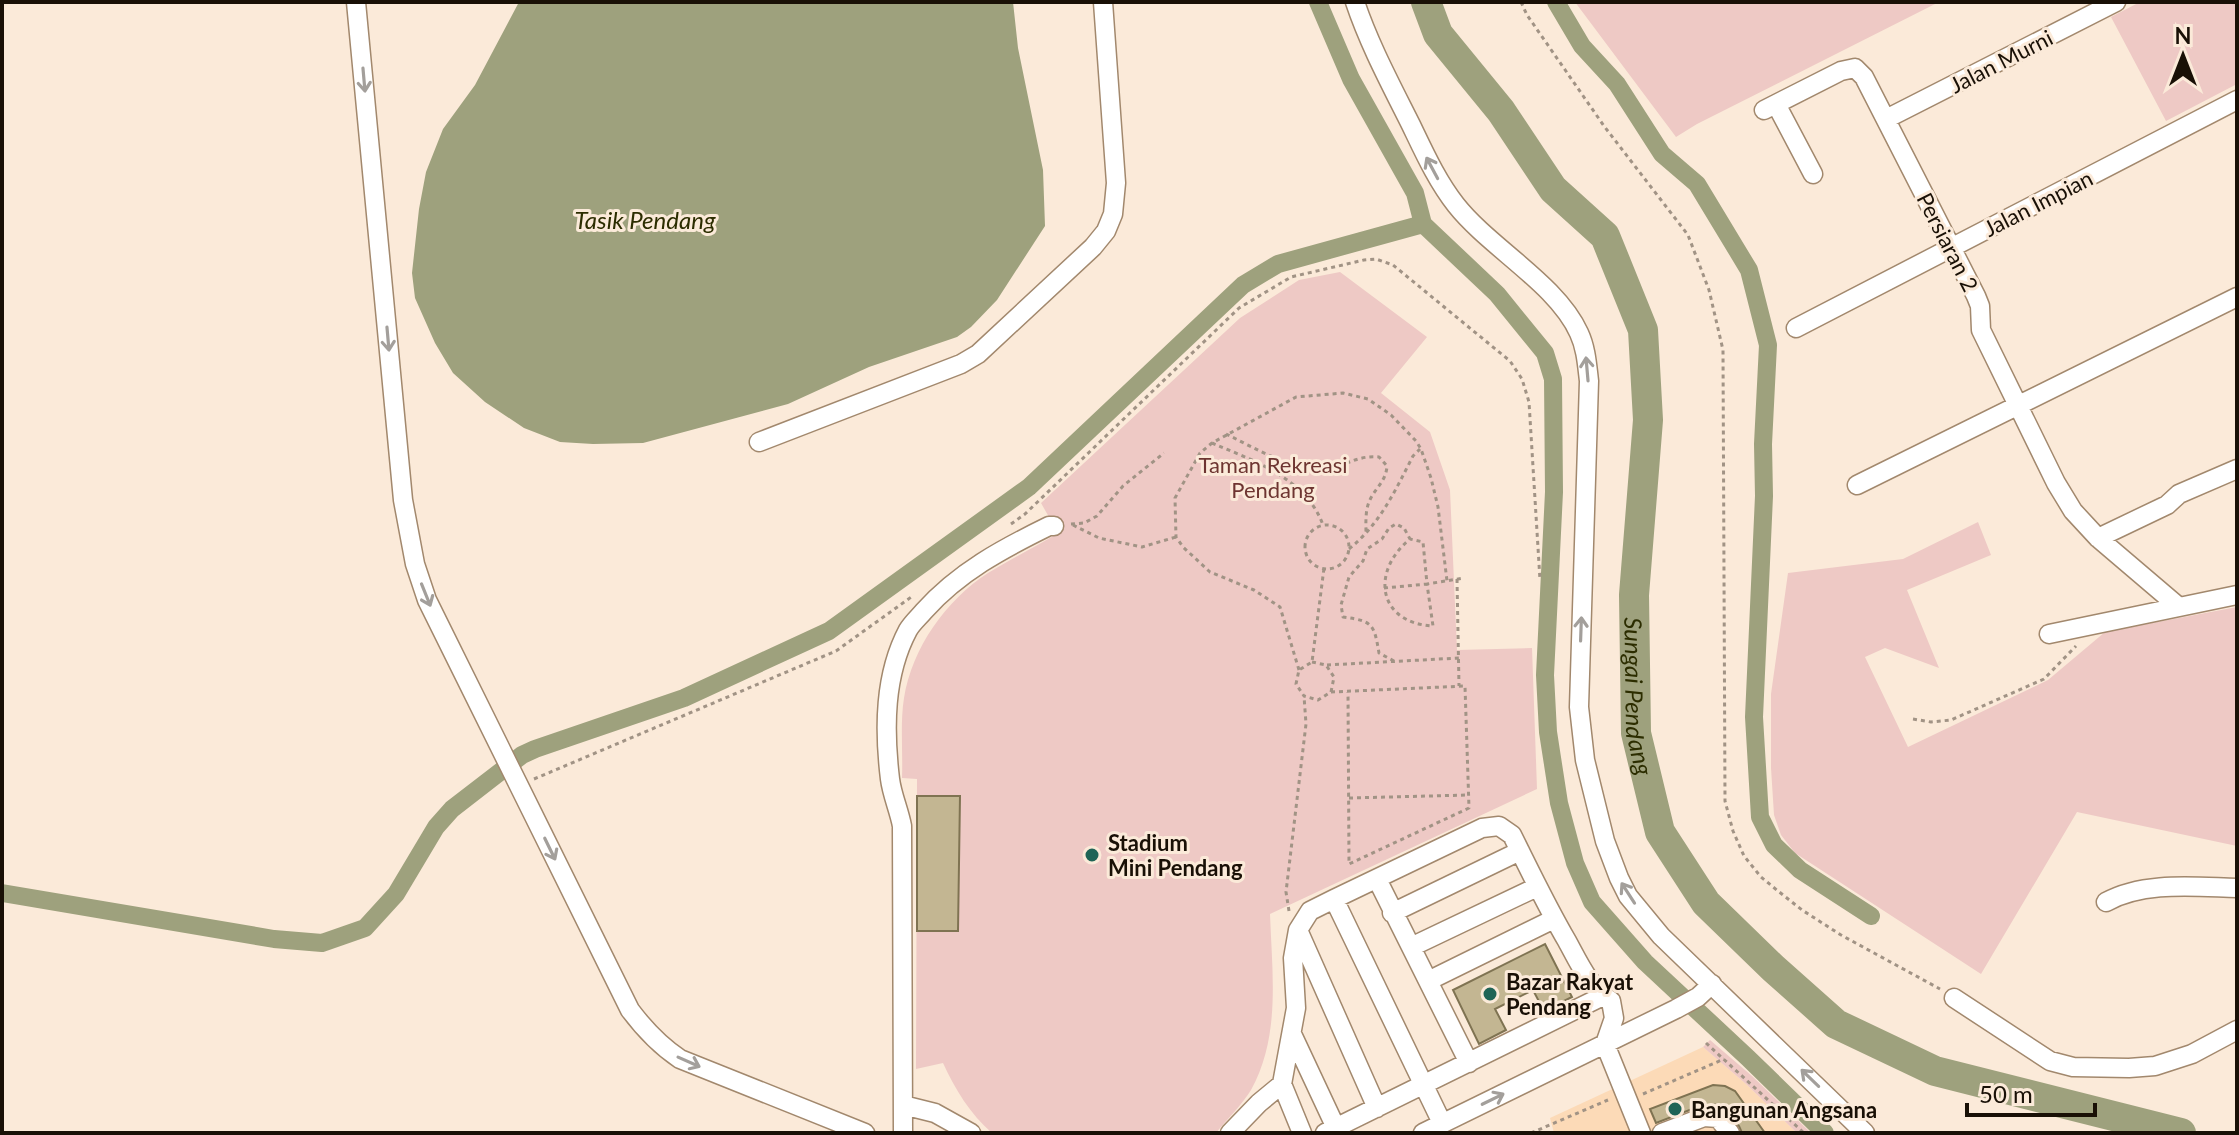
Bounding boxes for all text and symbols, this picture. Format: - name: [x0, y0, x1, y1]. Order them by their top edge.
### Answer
- north arrow: [2143, 16, 2223, 96]
- text: N: [2175, 22, 2191, 49]
- street label: Jalan Murni: [1945, 24, 2057, 98]
- one-way arrow: [356, 66, 371, 93]
- one-way arrow: [1424, 156, 1440, 180]
- street label: Jalan Impian: [1979, 164, 2097, 242]
- street label: Persiaran 2: [1912, 188, 1984, 296]
- water label: Tasik Pendang: [574, 205, 716, 234]
- one-way arrow: [381, 325, 396, 351]
- one-way arrow: [1580, 356, 1595, 383]
- park label: Taman Rekreasi Pendang: [1198, 451, 1348, 503]
- one-way arrow: [420, 582, 434, 607]
- one-way arrow: [1574, 616, 1589, 643]
- water label: Sungai Pendang: [1620, 617, 1660, 778]
- place label: Stadium Mini Pendang: [1108, 829, 1243, 881]
- one-way arrow: [543, 836, 559, 860]
- marker: Stadium Mini Pendang: [1083, 846, 1101, 864]
- one-way arrow: [1619, 882, 1635, 905]
- place label: Bazar Rakyat Pendang: [1506, 968, 1634, 1020]
- marker: Bazar Rakyat Pendang: [1481, 985, 1499, 1003]
- one-way arrow: [676, 1055, 701, 1070]
- scale bar: [1967, 1067, 2095, 1117]
- one-way arrow: [1801, 1069, 1820, 1088]
- text: 50 m: [1979, 1079, 2033, 1108]
- one-way arrow: [1480, 1091, 1504, 1106]
- place label: Bangunan Angsana: [1691, 1096, 1877, 1123]
- marker: Bangunan Angsana: [1666, 1100, 1684, 1118]

